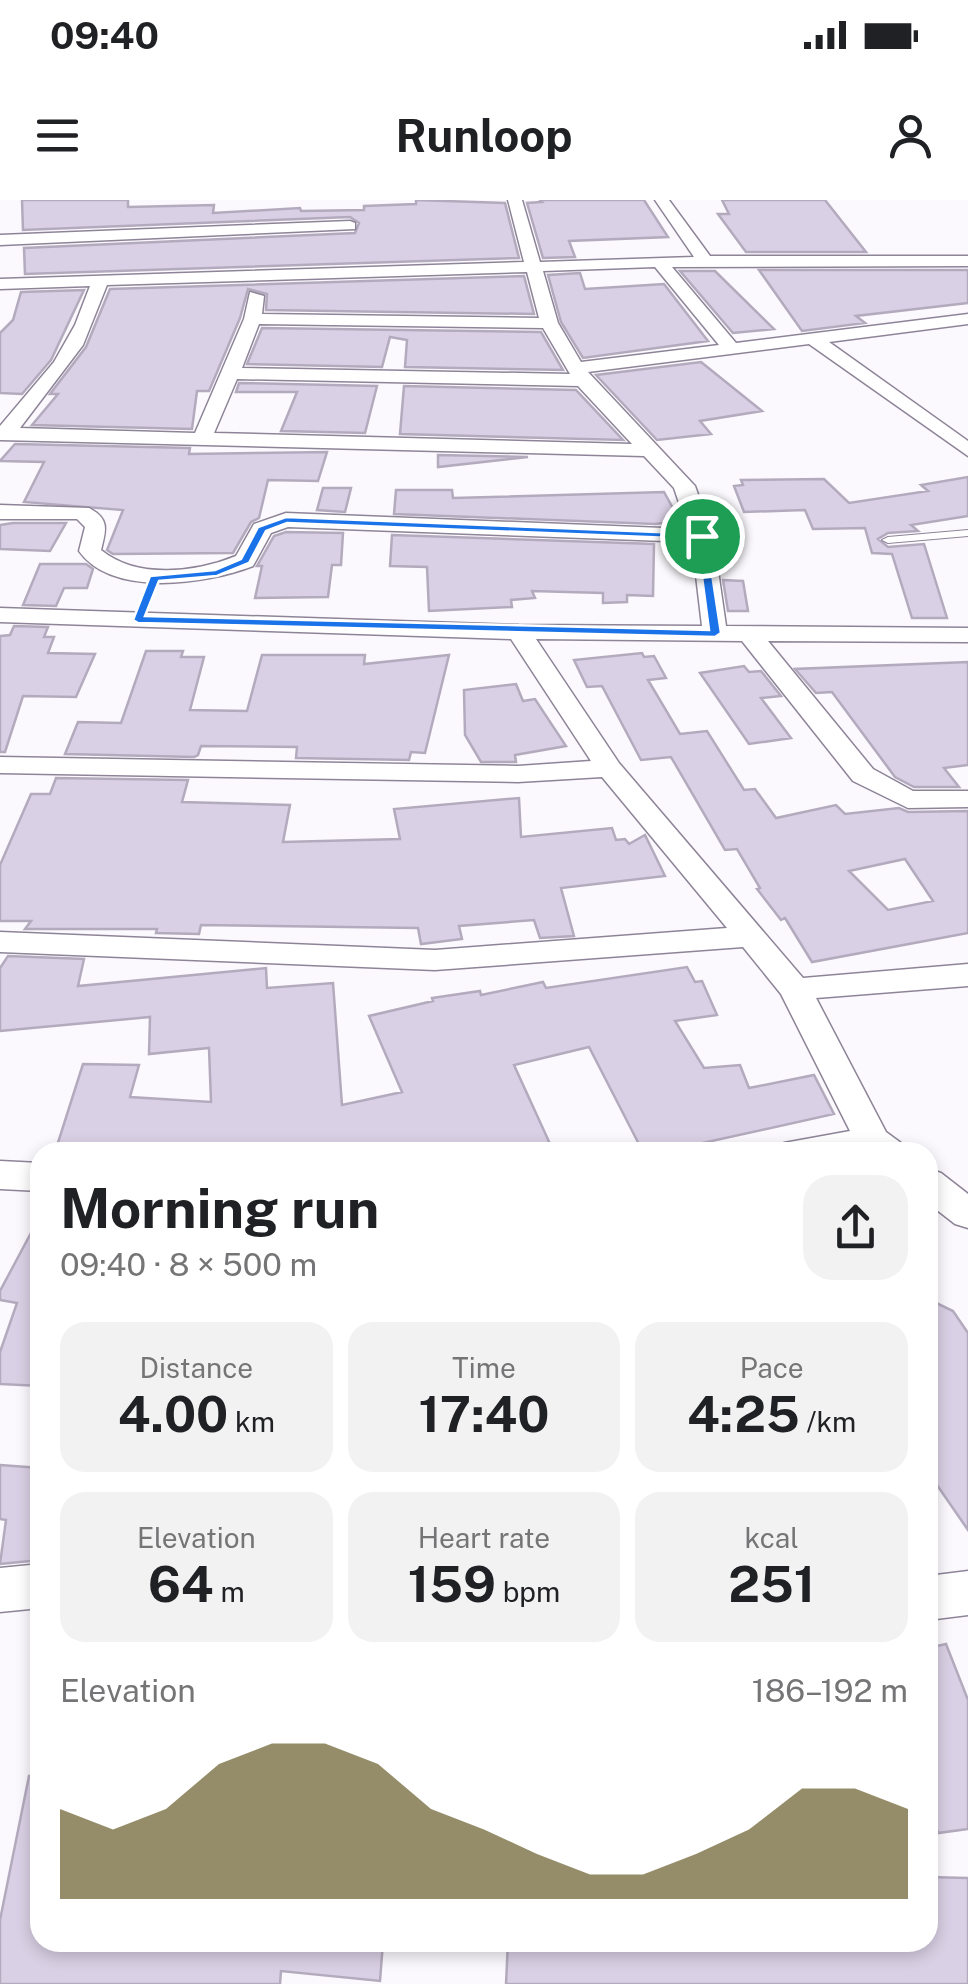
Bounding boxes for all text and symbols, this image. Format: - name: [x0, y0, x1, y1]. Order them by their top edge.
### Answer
- text: 09:40: [50, 13, 159, 58]
- icon: menu: [30, 108, 85, 163]
- icon: person: [883, 108, 938, 163]
- text: Runloop: [395, 109, 573, 162]
- pin: [660, 494, 745, 579]
- icon: arrive: [675, 509, 730, 564]
- button: share: [803, 1175, 908, 1280]
- text: Morning run: [60, 1176, 379, 1240]
- text: 09:40 · 8 × 500 m: [60, 1246, 317, 1283]
- text: Distance: [140, 1351, 253, 1384]
- text: Time: [452, 1351, 516, 1384]
- text: Pace: [740, 1351, 804, 1384]
- text: 4.00: [118, 1384, 228, 1443]
- text: 17:40: [418, 1384, 550, 1443]
- text: 4:25: [687, 1384, 800, 1443]
- text: km: [228, 1405, 275, 1438]
- text: /km: [800, 1405, 856, 1438]
- text: Elevation: [137, 1521, 256, 1554]
- text: Heart rate: [418, 1521, 550, 1554]
- text: kcal: [745, 1521, 799, 1554]
- text: 64: [148, 1554, 214, 1613]
- text: 159: [408, 1554, 496, 1613]
- text: 251: [728, 1554, 815, 1613]
- text: m: [214, 1575, 245, 1608]
- text: bpm: [496, 1575, 560, 1608]
- text: Elevation: [60, 1672, 196, 1709]
- text: 186–192 m: [752, 1672, 908, 1709]

